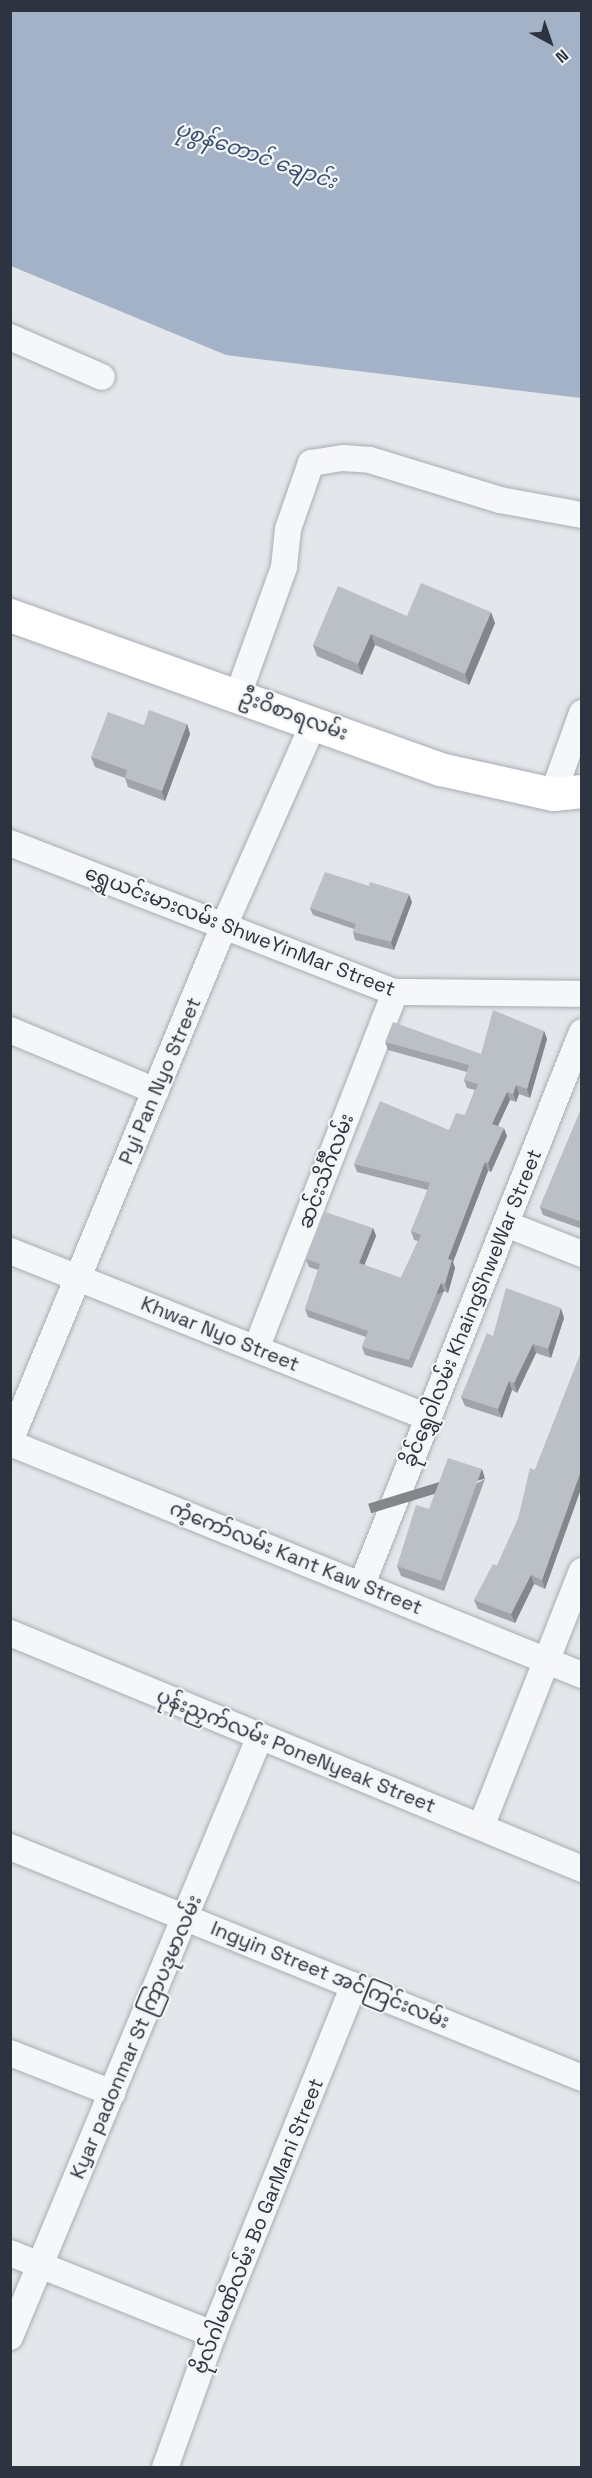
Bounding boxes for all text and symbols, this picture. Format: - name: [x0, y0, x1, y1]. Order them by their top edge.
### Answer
- north arrow: [520, 12, 580, 72]
- text: N: [551, 45, 573, 68]
- water label: ပုစွန်တောင် ချောင်း: [172, 116, 340, 194]
- street label: ဦးဝိစာရလမ်း: [237, 684, 351, 746]
- street label: ရွှေယင်းမားလမ်း ShweYinMar Street: [82, 861, 398, 1001]
- street label: Pyi Pan Nyo Street: [114, 994, 206, 1168]
- street label: ဆင်းသိင်္ဂီလမ်း: [293, 1110, 359, 1232]
- street label: ခိုင်ရွှေဝါလမ်း KhaingShweWar Street: [397, 1146, 547, 1470]
- street label: Khwar Nyo Street: [137, 1291, 303, 1377]
- street label: ကံ့ကော်လမ်း Kant Kaw Street: [166, 1496, 426, 1620]
- street label: ပုန်းညှက်လမ်း PoneNyeak Street: [153, 1684, 439, 1818]
- street label: Kyar padonmar St ကြာပဒုမာလမ်း: [65, 1891, 207, 2183]
- street label: Ingyin Street အင်ကြင်းလမ်း: [207, 1916, 453, 2034]
- street label: ဗိုလ်ဂါမဏိလမ်း Bo GarMani Street: [188, 2075, 328, 2377]

